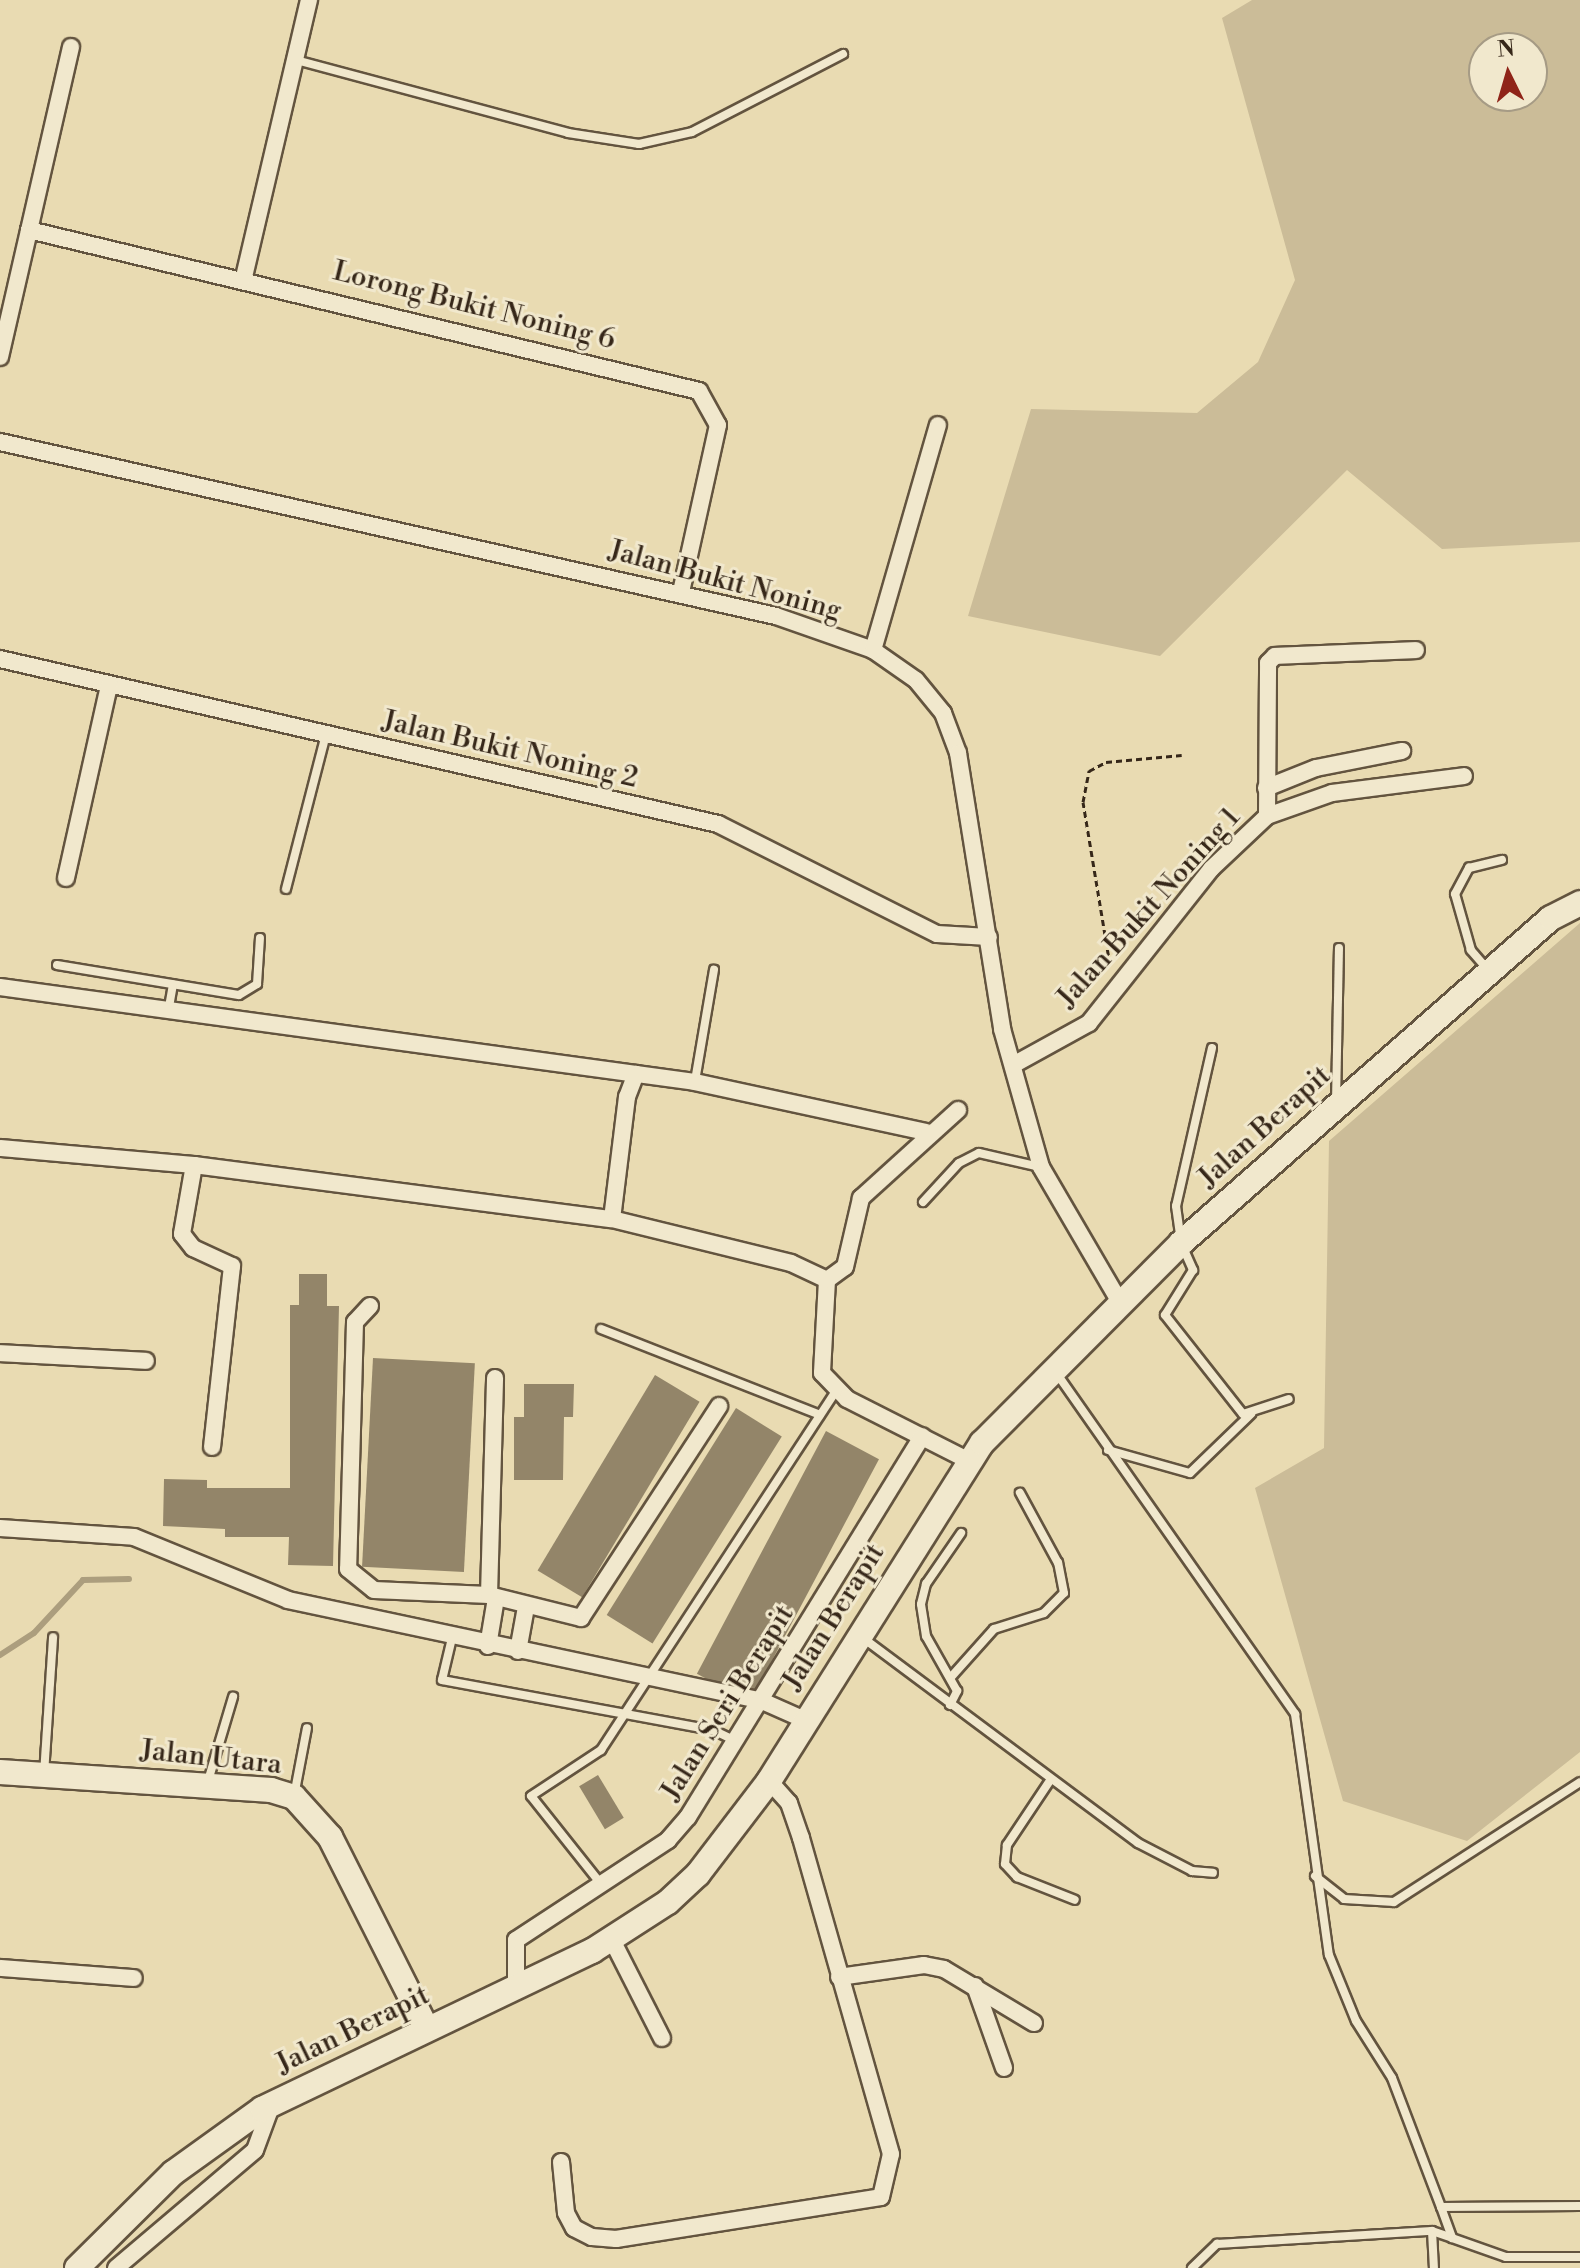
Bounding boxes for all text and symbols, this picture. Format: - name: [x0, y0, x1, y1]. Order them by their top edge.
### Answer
- north arrow: [1468, 32, 1548, 112]
- text: N: [1496, 35, 1516, 64]
- street label: Lorong Bukit Noning 6: [329, 255, 619, 357]
- street label: Jalan Bukit Noning: [605, 534, 845, 628]
- street label: Jalan Bukit Noning 2: [379, 704, 641, 796]
- street label: Jalan Bukit Noning 1: [1051, 801, 1247, 1015]
- street label: Jalan Berapit: [1192, 1059, 1338, 1195]
- street label: Jalan Berapit: [776, 1538, 892, 1696]
- street label: Jalan Seri Berapit: [654, 1599, 802, 1807]
- street label: Jalan Utara: [139, 1734, 283, 1782]
- street label: Jalan Berapit: [271, 1979, 435, 2081]

